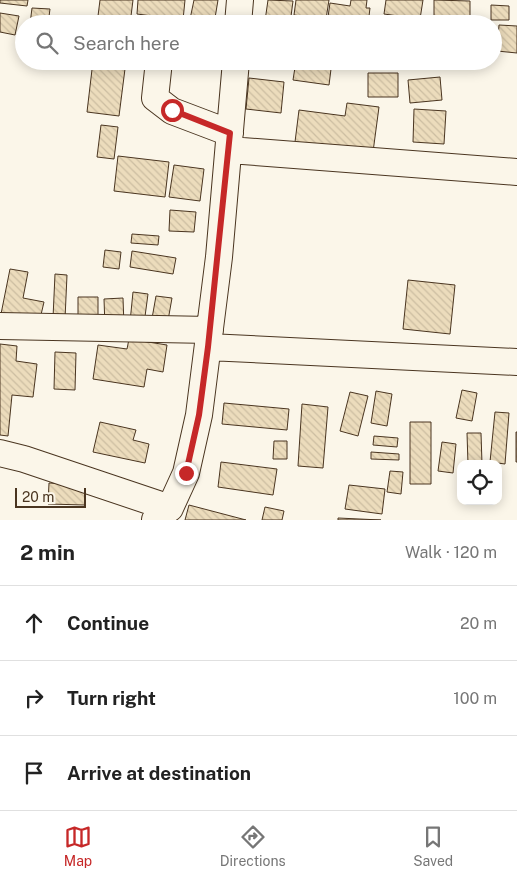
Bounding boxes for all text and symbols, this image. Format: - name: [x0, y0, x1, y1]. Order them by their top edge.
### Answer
- search box: [15, 15, 502, 70]
- icon: search: [33, 29, 61, 57]
- text: Search here: [73, 32, 180, 54]
- route start: [161, 99, 184, 122]
- map controls: [457, 460, 502, 505]
- button: locate: [457, 460, 502, 505]
- route end: [175, 462, 198, 485]
- scale bar: [15, 485, 86, 508]
- text: 20 m: [22, 489, 54, 505]
- text: 2 min: [20, 540, 75, 565]
- text: Walk · 120 m: [405, 543, 497, 562]
- icon: ahead: [20, 609, 48, 637]
- text: Continue: [67, 612, 149, 634]
- text: 20 m: [460, 614, 497, 633]
- icon: right: [20, 684, 48, 712]
- text: Turn right: [67, 687, 156, 709]
- text: 100 m: [453, 689, 497, 708]
- icon: arrive: [20, 759, 48, 787]
- text: Arrive at destination: [67, 762, 251, 784]
- tab: Map: [64, 823, 92, 869]
- tab: Directions: [220, 823, 286, 869]
- tab: Saved: [413, 823, 453, 869]

